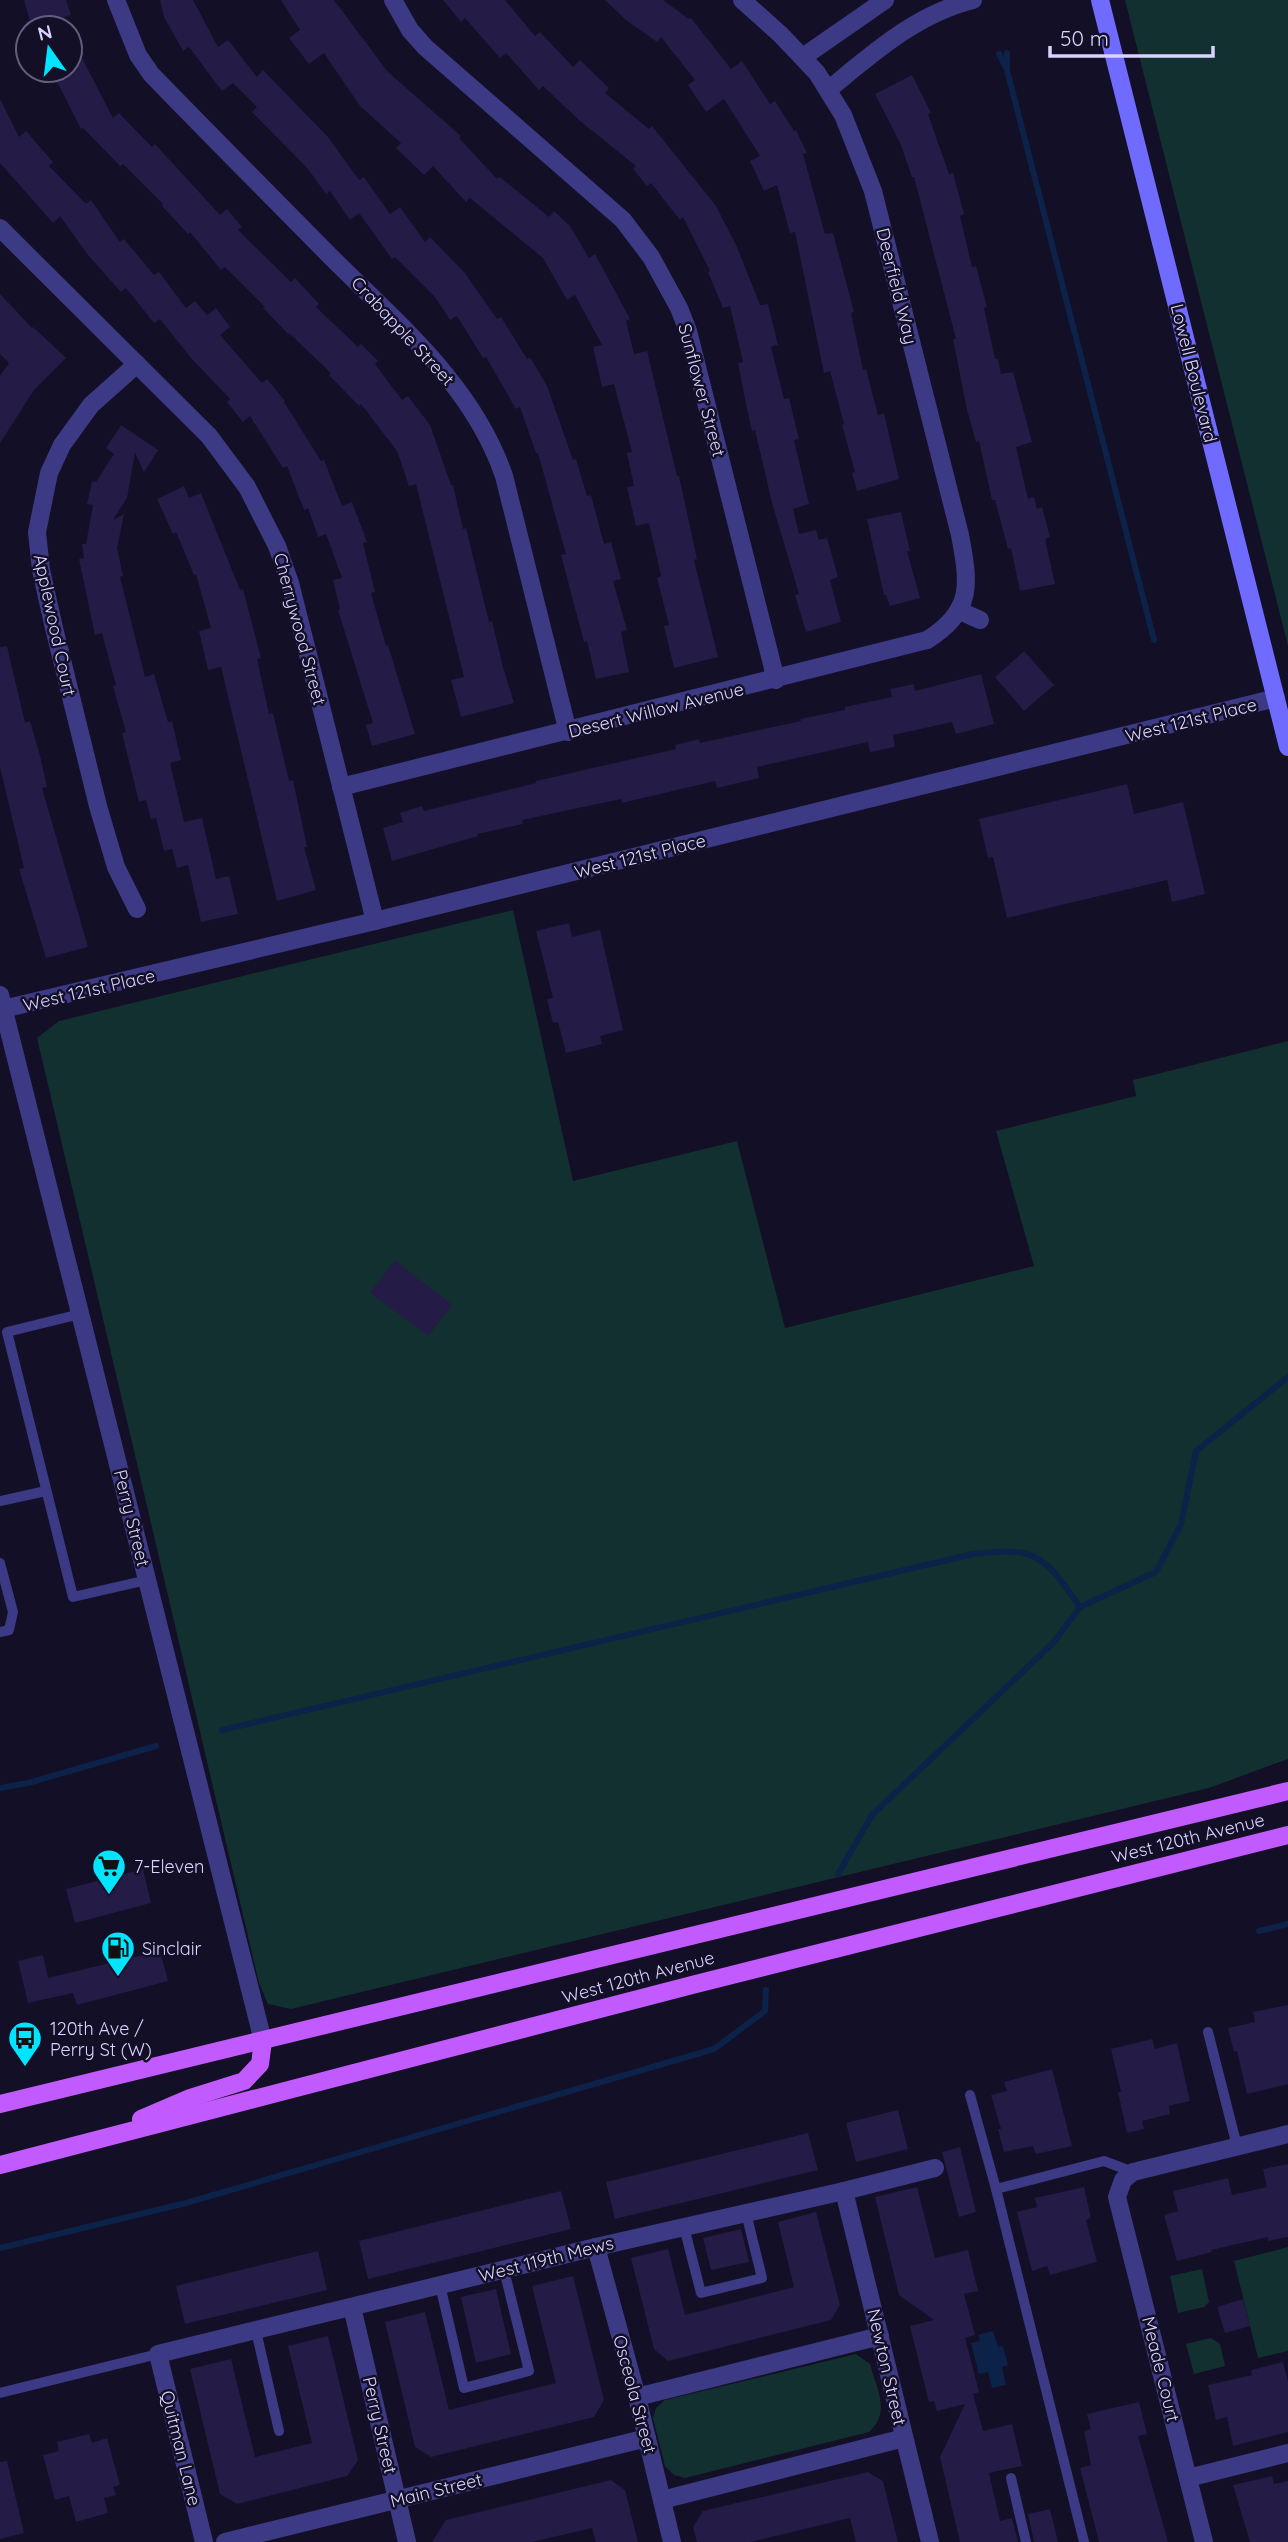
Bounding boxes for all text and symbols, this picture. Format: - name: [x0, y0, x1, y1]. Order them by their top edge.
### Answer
- north arrow: [14, 14, 84, 84]
- scale bar: [1050, 14, 1213, 58]
- text: N: [35, 19, 55, 46]
- text: 50 m: [1060, 25, 1109, 51]
- street label: Deerfield Way: [871, 225, 923, 347]
- street label: Crabapple Street: [346, 272, 460, 390]
- street label: Lowell Boulevard: [1166, 301, 1222, 445]
- street label: Sunflower Street: [673, 321, 731, 459]
- street label: Cherrywood Street: [269, 550, 331, 708]
- street label: Applewood Court: [29, 552, 81, 698]
- street label: Desert Willow Avenue: [566, 677, 746, 743]
- street label: West 121st Place: [1123, 693, 1259, 747]
- street label: West 121st Place: [572, 829, 708, 883]
- street label: West 121st Place: [21, 964, 157, 1016]
- street label: Perry Street: [109, 1467, 155, 1569]
- street label: West 120th Avenue: [1109, 1808, 1267, 1868]
- supermarket icon: 7-Eleven: [90, 1847, 128, 1896]
- place label: 7-Eleven: [134, 1855, 205, 1878]
- fuel station icon: Sinclair: [99, 1929, 137, 1978]
- place label: Sinclair: [142, 1937, 202, 1960]
- street label: West 120th Avenue: [559, 1946, 717, 2008]
- place label: 120th Ave / Perry St (W): [50, 2017, 152, 2061]
- bus stop icon: 120th Ave / Perry St (W): [6, 2019, 44, 2068]
- street label: West 119th Mews: [476, 2231, 616, 2287]
- street label: Newton Street: [862, 2306, 912, 2428]
- street label: Meade Court: [1137, 2314, 1185, 2424]
- street label: Osceola Street: [608, 2332, 662, 2456]
- street label: Perry Street: [358, 2374, 402, 2476]
- street label: Quitman Lane: [156, 2388, 206, 2508]
- street label: Main Street: [388, 2467, 484, 2513]

